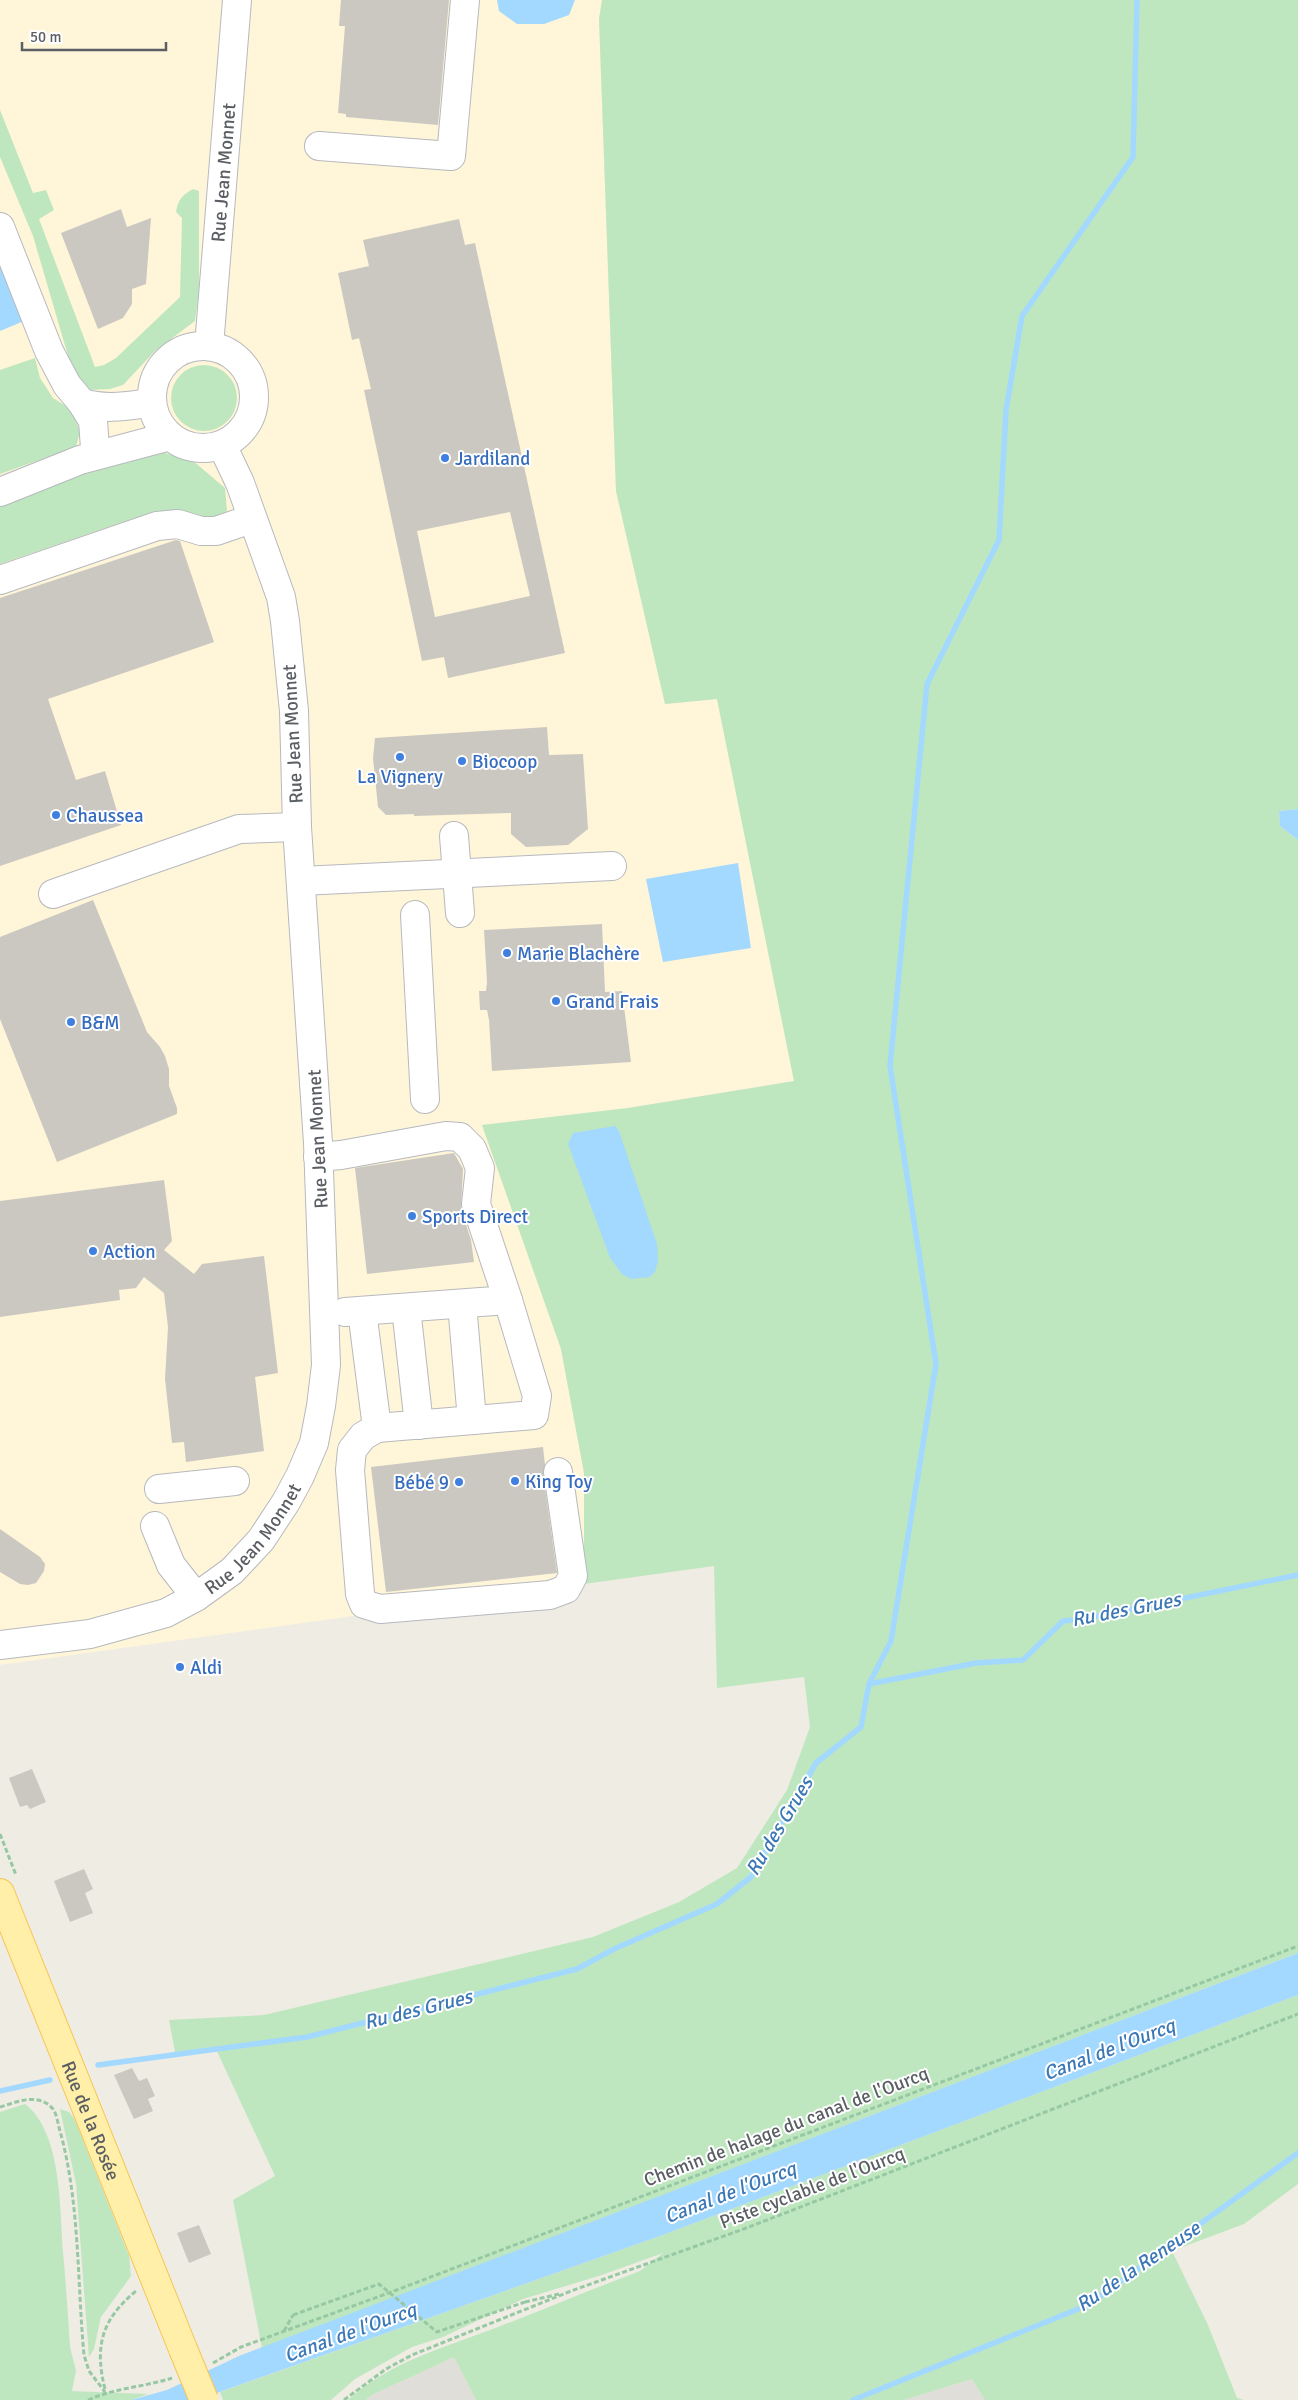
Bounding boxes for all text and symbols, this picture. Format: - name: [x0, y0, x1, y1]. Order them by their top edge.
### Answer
- scale bar: [22, 20, 166, 52]
- text: 50 m: [30, 28, 61, 46]
- street label: Rue Jean Monnet: [206, 102, 242, 243]
- place label: Jardiland: [455, 447, 530, 471]
- marker: Jardiland: [439, 452, 451, 464]
- street label: Rue Jean Monnet: [277, 663, 309, 804]
- place label: Biocoop: [472, 750, 537, 774]
- marker: La Vignery: [394, 751, 406, 763]
- marker: Biocoop: [456, 755, 468, 767]
- place label: La Vignery: [357, 765, 443, 789]
- place label: Chaussea: [66, 804, 144, 828]
- marker: Chaussea: [50, 809, 62, 821]
- place label: Marie Blachère: [517, 942, 640, 966]
- marker: Marie Blachère: [501, 947, 513, 959]
- place label: Grand Frais: [566, 990, 659, 1014]
- marker: Grand Frais: [550, 995, 562, 1007]
- place label: B&M: [81, 1011, 120, 1035]
- marker: B&M: [65, 1016, 77, 1028]
- street label: Rue Jean Monnet: [302, 1068, 334, 1209]
- place label: Sports Direct: [422, 1205, 529, 1229]
- marker: Sports Direct: [406, 1210, 418, 1222]
- place label: Action: [103, 1240, 156, 1264]
- marker: Action: [87, 1245, 99, 1257]
- place label: King Toy: [525, 1470, 592, 1494]
- place label: Bébé 9: [394, 1471, 449, 1495]
- marker: King Toy: [509, 1475, 521, 1487]
- marker: Bébé 9: [453, 1476, 465, 1488]
- street label: Rue Jean Monnet: [200, 1479, 307, 1600]
- water label: Ru des Grues: [1069, 1586, 1185, 1632]
- place label: Aldi: [190, 1656, 222, 1680]
- marker: Aldi: [174, 1661, 186, 1673]
- water label: Ru des Grues: [740, 1771, 820, 1880]
- water label: Ru des Grues: [361, 1983, 477, 2035]
- water label: Canal de l'Ourcq: [1040, 2012, 1180, 2086]
- street label: Rue de la Rosée: [56, 2057, 125, 2184]
- street label: Chemin de halage du canal de l'Ourcq: [641, 2061, 932, 2192]
- street label: Piste cyclable de l'Ourcq: [716, 2142, 908, 2234]
- water label: Canal de l'Ourcq: [661, 2155, 801, 2229]
- water label: Ru de la Reneuse: [1071, 2215, 1206, 2317]
- water label: Canal de l'Ourcq: [281, 2296, 421, 2368]

